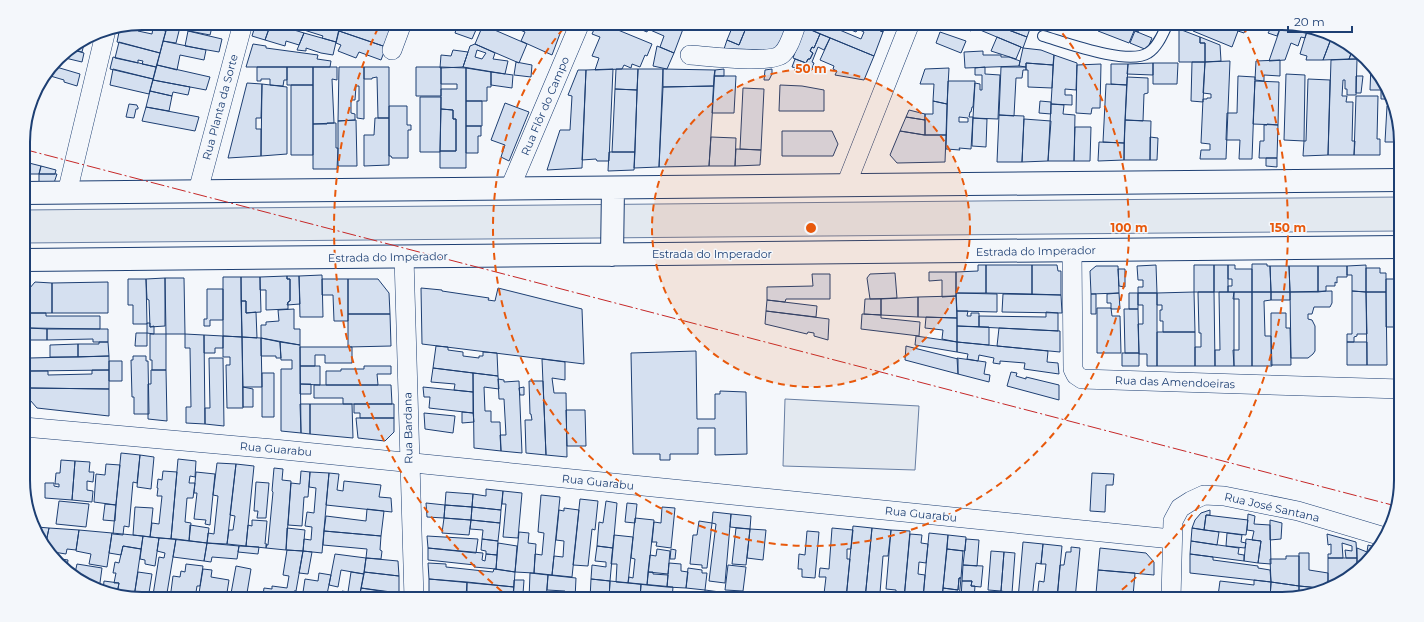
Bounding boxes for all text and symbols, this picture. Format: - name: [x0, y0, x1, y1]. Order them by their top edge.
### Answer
- scale bar: [1288, 8, 1352, 34]
- text: 20 m: [1294, 14, 1325, 29]
- street label: Rua Planta da Sorte: [199, 52, 241, 161]
- street label: Rua Flôr do Campo: [518, 54, 572, 158]
- text: 50 m: [795, 61, 827, 76]
- text: 100 m: [1111, 220, 1147, 235]
- text: 150 m: [1270, 220, 1306, 235]
- centre of rings: [804, 221, 818, 235]
- street label: Estrada do Imperador: [976, 243, 1096, 259]
- street label: Estrada do Imperador: [652, 247, 772, 261]
- street label: Estrada do Imperador: [328, 249, 448, 265]
- street label: Rua das Amendoeiras: [1115, 373, 1236, 391]
- street label: Rua Bardana: [400, 392, 416, 464]
- street label: Rua Guarabu: [239, 439, 313, 459]
- street label: Rua Guarabu: [561, 471, 635, 493]
- street label: Rua José Santana: [1223, 489, 1321, 525]
- street label: Rua Guarabu: [884, 503, 958, 525]

